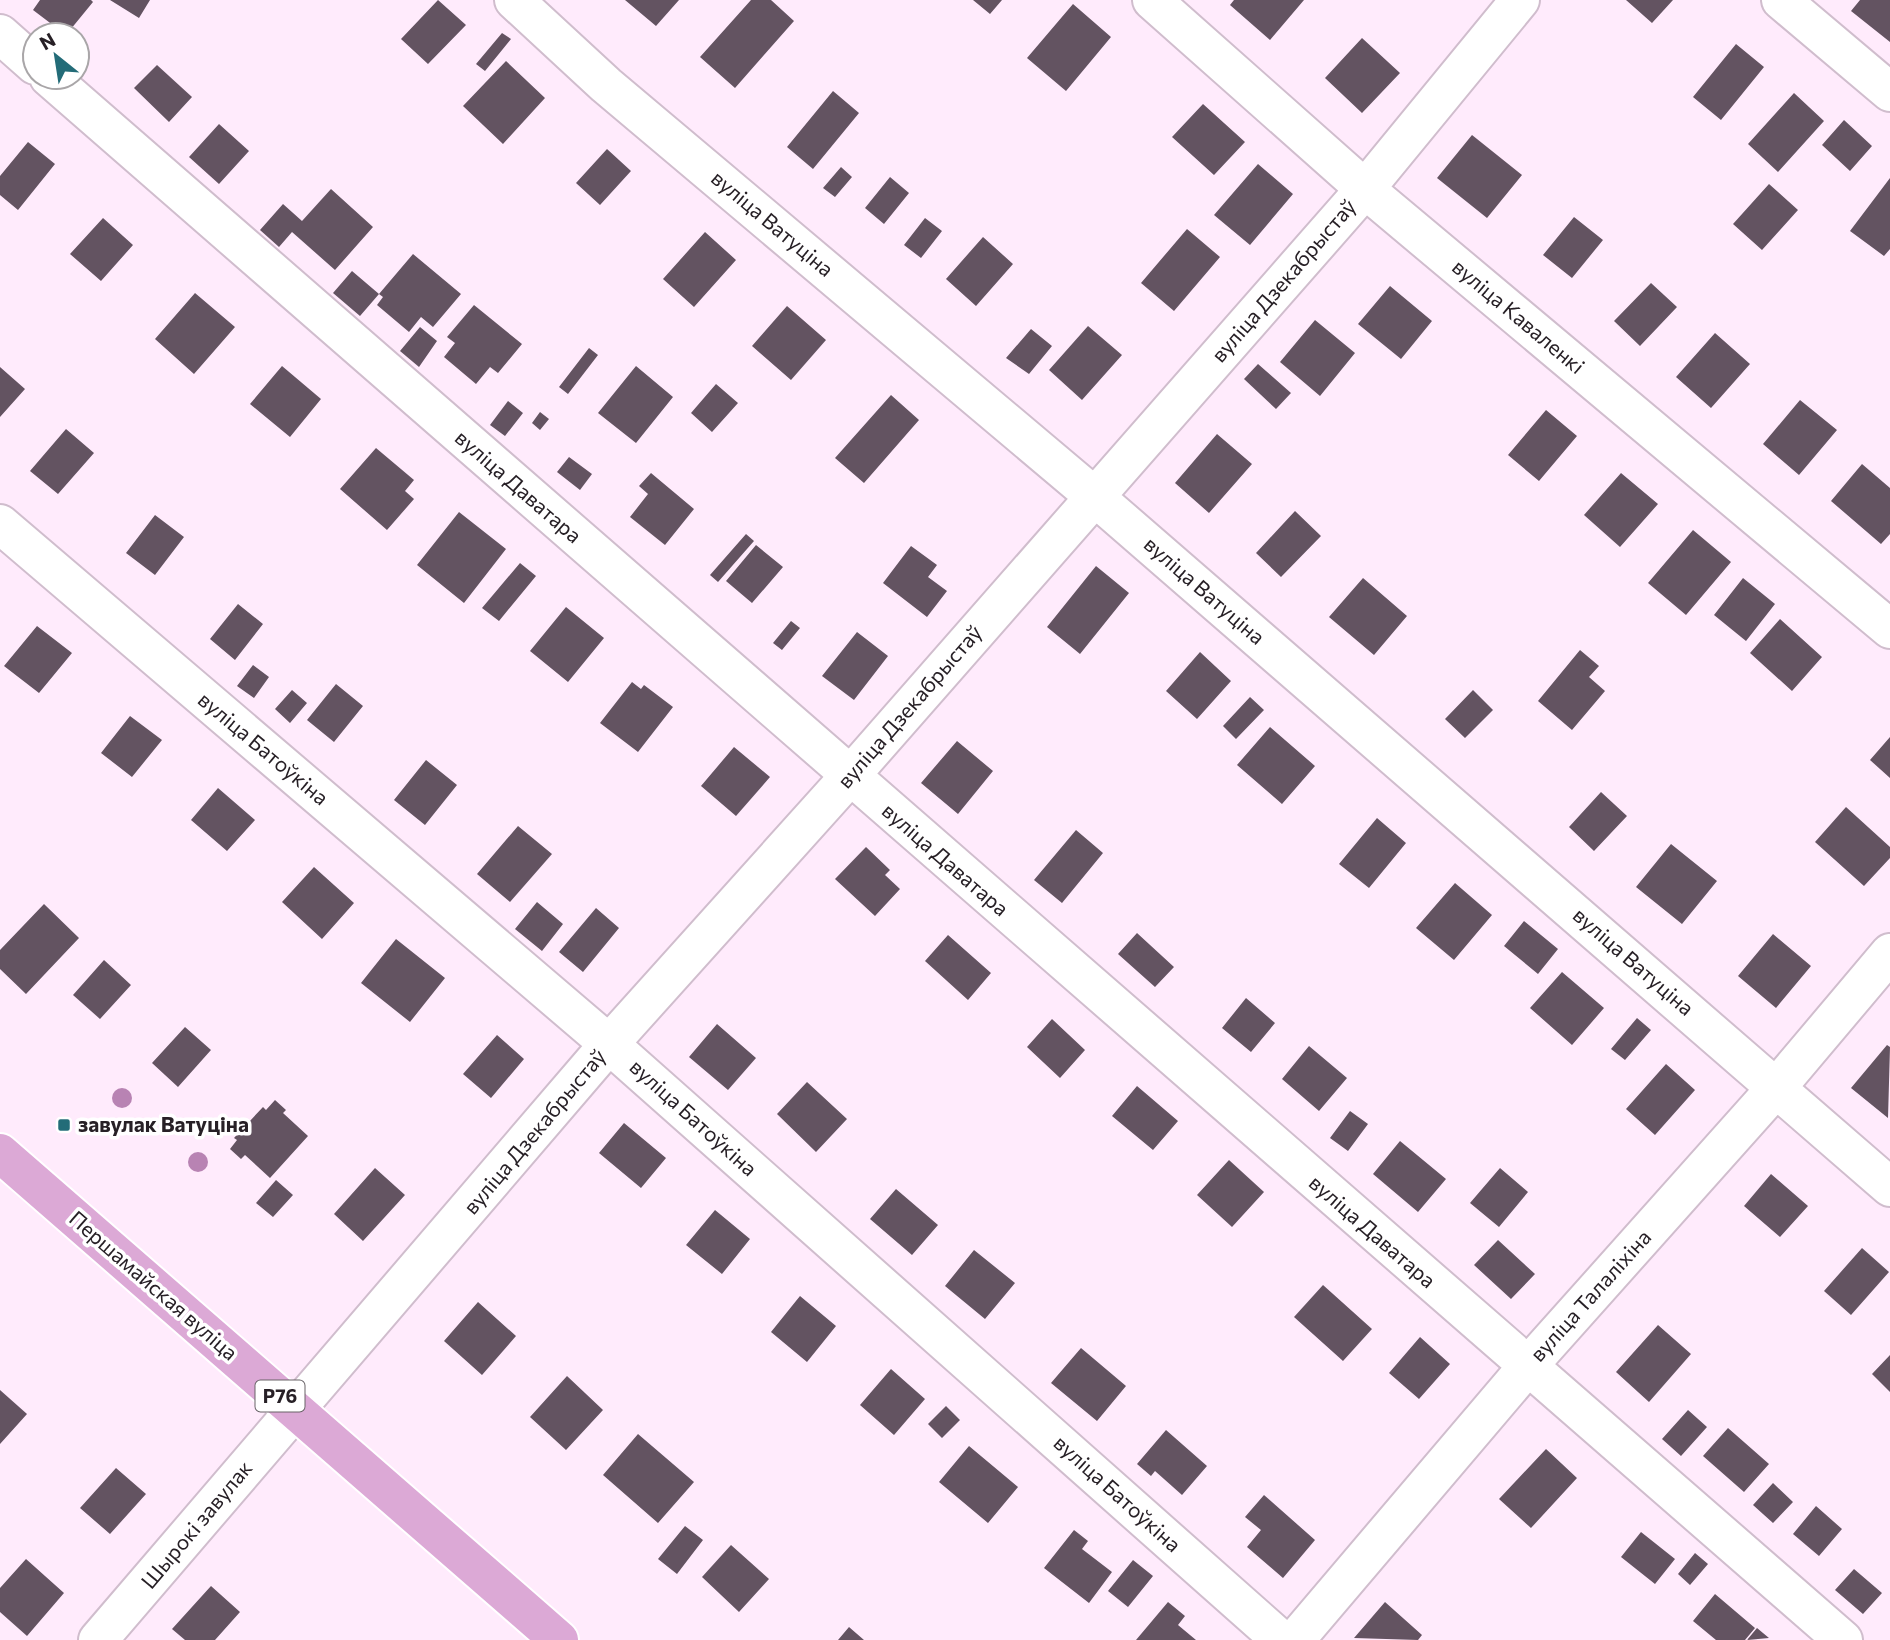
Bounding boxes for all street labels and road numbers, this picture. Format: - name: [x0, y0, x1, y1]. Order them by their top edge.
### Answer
- street label: вуліца Ватуціна: [707, 165, 839, 281]
- street label: вуліца Дзекабрыстаў: [1205, 193, 1361, 367]
- street label: вуліца Каваленкі: [1448, 253, 1590, 378]
- street label: вуліца Даватара: [451, 424, 587, 548]
- street label: вуліца Ватуціна: [1140, 531, 1270, 649]
- street label: вуліца Дзекабрыстаў: [831, 619, 987, 793]
- street label: вуліца Батоўкіна: [194, 686, 334, 810]
- street label: вуліца Даватара: [878, 797, 1014, 921]
- street label: вуліца Ватуціна: [1569, 902, 1699, 1020]
- street label: вуліца Дзекабрыстаў: [458, 1043, 610, 1219]
- street label: вуліца Батоўкіна: [625, 1053, 763, 1180]
- street label: вуліца Даватара: [1305, 1169, 1441, 1293]
- street label: Першамайская вуліца: [65, 1205, 243, 1365]
- street label: вуліца Талаліхіна: [1524, 1224, 1656, 1366]
- road number: Р76: [256, 1380, 304, 1412]
- street label: вуліца Батоўкіна: [1049, 1429, 1187, 1556]
- street label: Шырокі завулак: [135, 1455, 257, 1593]

